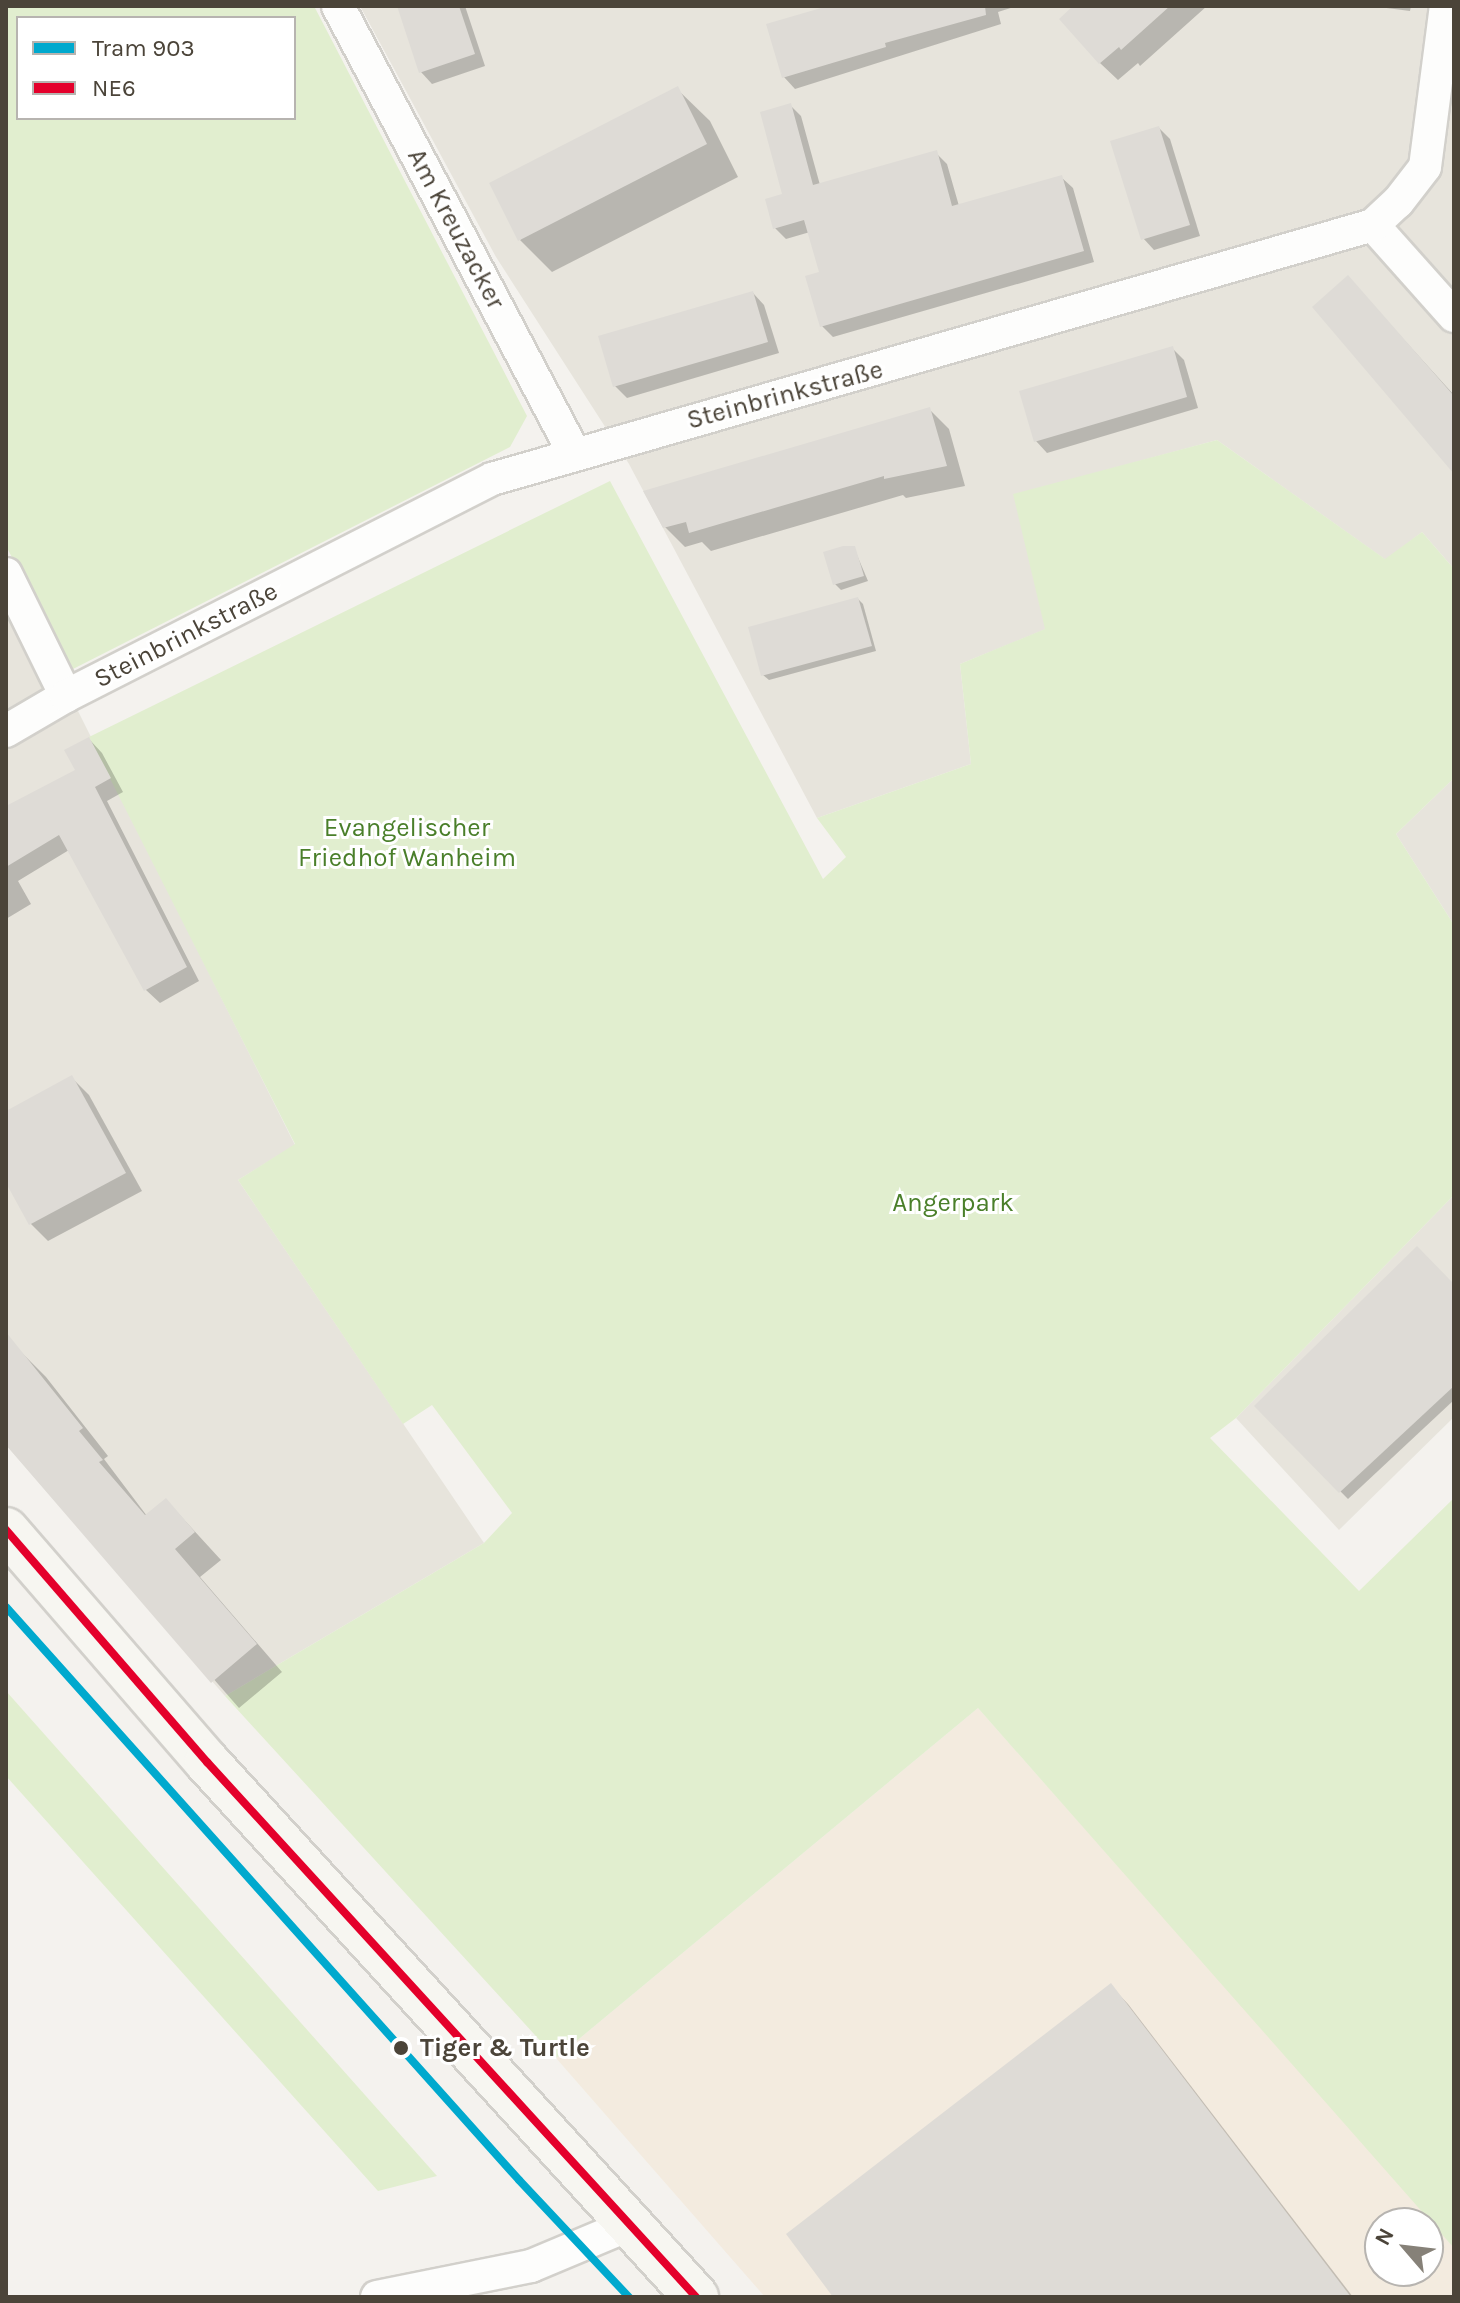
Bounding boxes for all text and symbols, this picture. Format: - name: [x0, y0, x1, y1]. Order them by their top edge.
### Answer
- legend: [16, 16, 296, 120]
- text: Tram 903: [92, 34, 195, 62]
- text: NE6: [92, 74, 136, 102]
- street label: Am Kreuzacker: [401, 143, 511, 315]
- street label: Steinbrinkstraße: [684, 354, 886, 436]
- street label: Steinbrinkstraße: [89, 575, 283, 695]
- park label: Evangelischer Friedhof Wanheim: [298, 812, 516, 874]
- park label: Angerpark: [892, 1187, 1014, 1219]
- place label: Tiger & Turtle: [420, 2032, 590, 2064]
- marker: Tiger & Turtle: [389, 2036, 413, 2060]
- north arrow: [1364, 2207, 1444, 2287]
- text: N: [1369, 2224, 1400, 2250]

